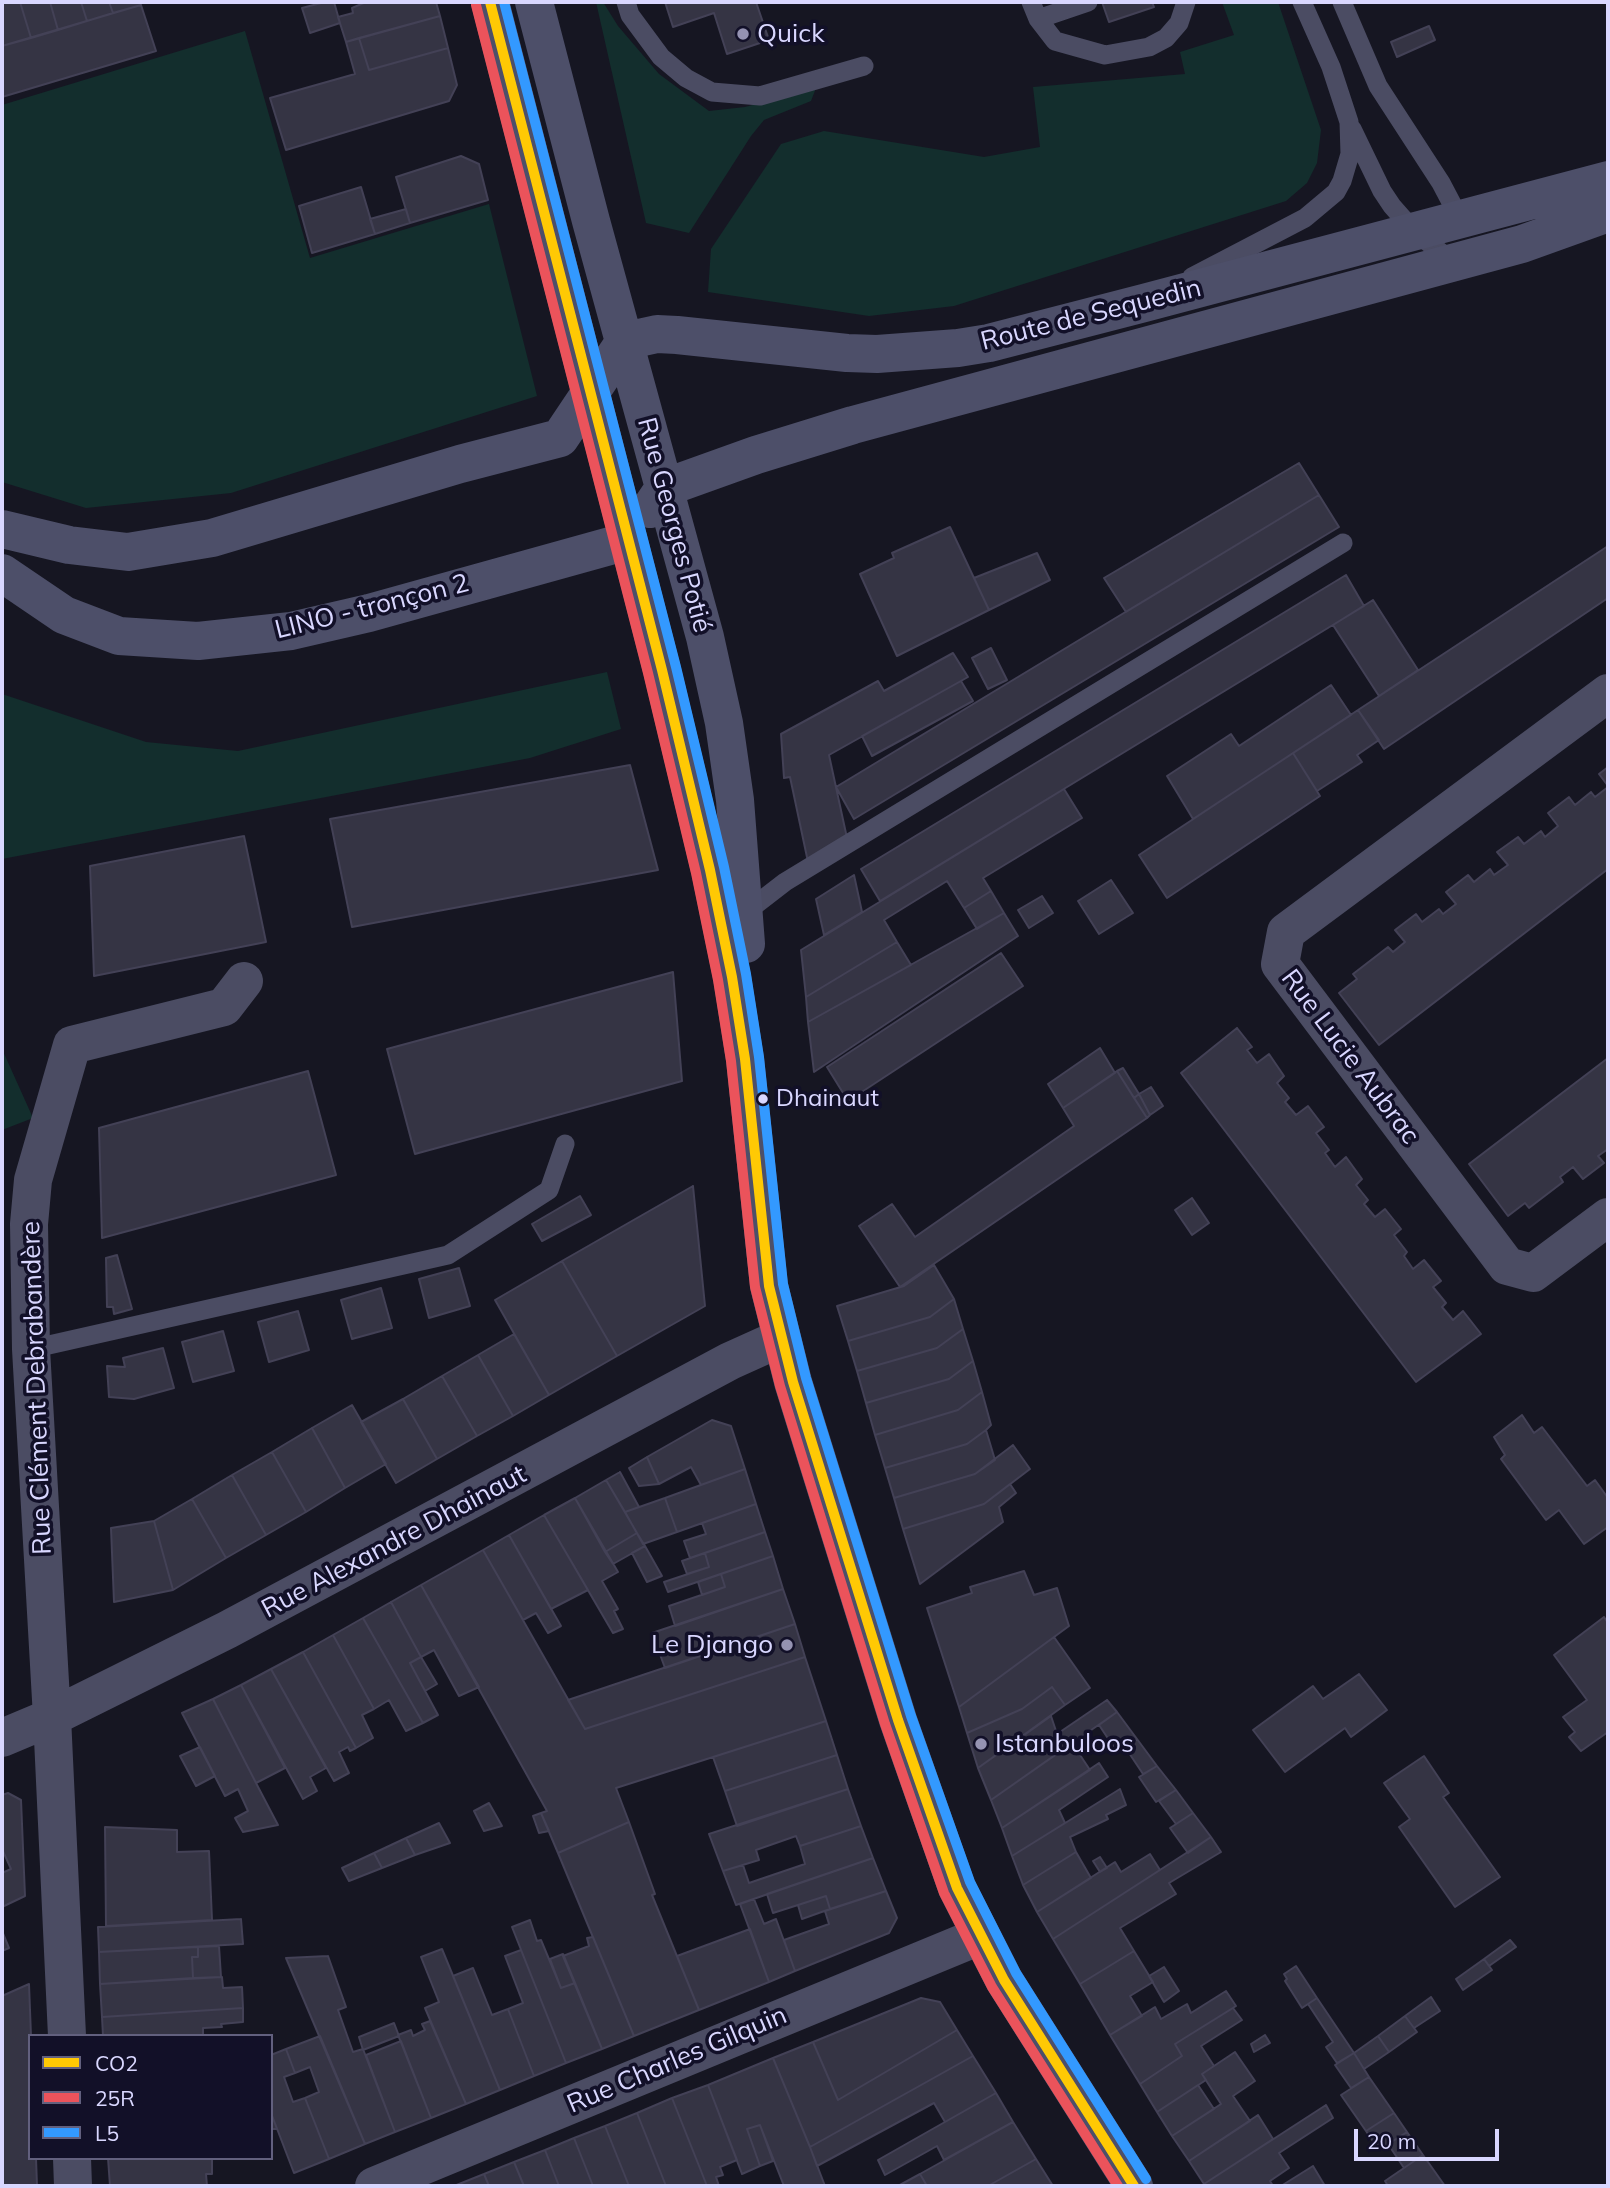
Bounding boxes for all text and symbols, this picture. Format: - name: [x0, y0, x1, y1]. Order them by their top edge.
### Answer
- place label: Quick: [757, 18, 825, 50]
- marker: Quick: [735, 26, 751, 42]
- street label: Route de Sequedin: [978, 273, 1204, 357]
- street label: Rue Georges Potié: [630, 414, 718, 636]
- street label: LINO - tronçon 2: [272, 568, 472, 646]
- street label: Rue Lucie Aubrac: [1274, 964, 1426, 1150]
- place label: Dhainaut: [776, 1085, 879, 1113]
- marker: Dhainaut: [756, 1092, 770, 1106]
- street label: Rue Clément Debrabandère: [16, 1221, 58, 1555]
- street label: Rue Alexandre Dhainaut: [256, 1459, 532, 1625]
- place label: Le Django: [651, 1629, 773, 1661]
- marker: Le Django: [779, 1637, 795, 1653]
- place label: Istanbuloos: [995, 1728, 1134, 1760]
- marker: Istanbuloos: [973, 1736, 989, 1752]
- street label: Rue Charles Gilquin: [563, 2000, 791, 2120]
- legend: [28, 2034, 273, 2160]
- text: CO2: [95, 2050, 138, 2076]
- text: 25R: [95, 2085, 135, 2111]
- scale bar: [1358, 2114, 1503, 2158]
- text: L5: [95, 2120, 119, 2146]
- text: 20 m: [1367, 2128, 1416, 2154]

